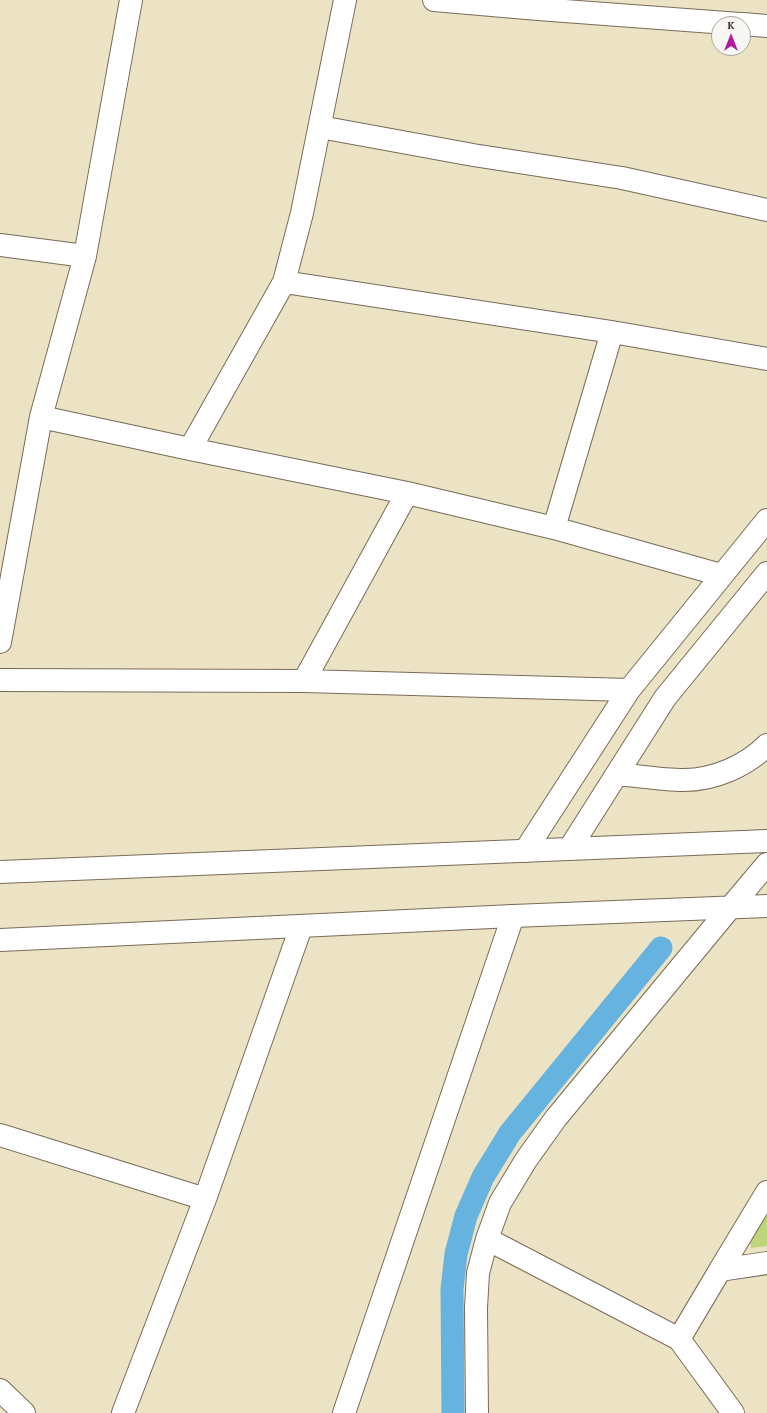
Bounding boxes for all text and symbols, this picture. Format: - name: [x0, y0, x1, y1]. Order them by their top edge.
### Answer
- north arrow: [711, 16, 751, 56]
- text: K: [728, 17, 734, 33]

